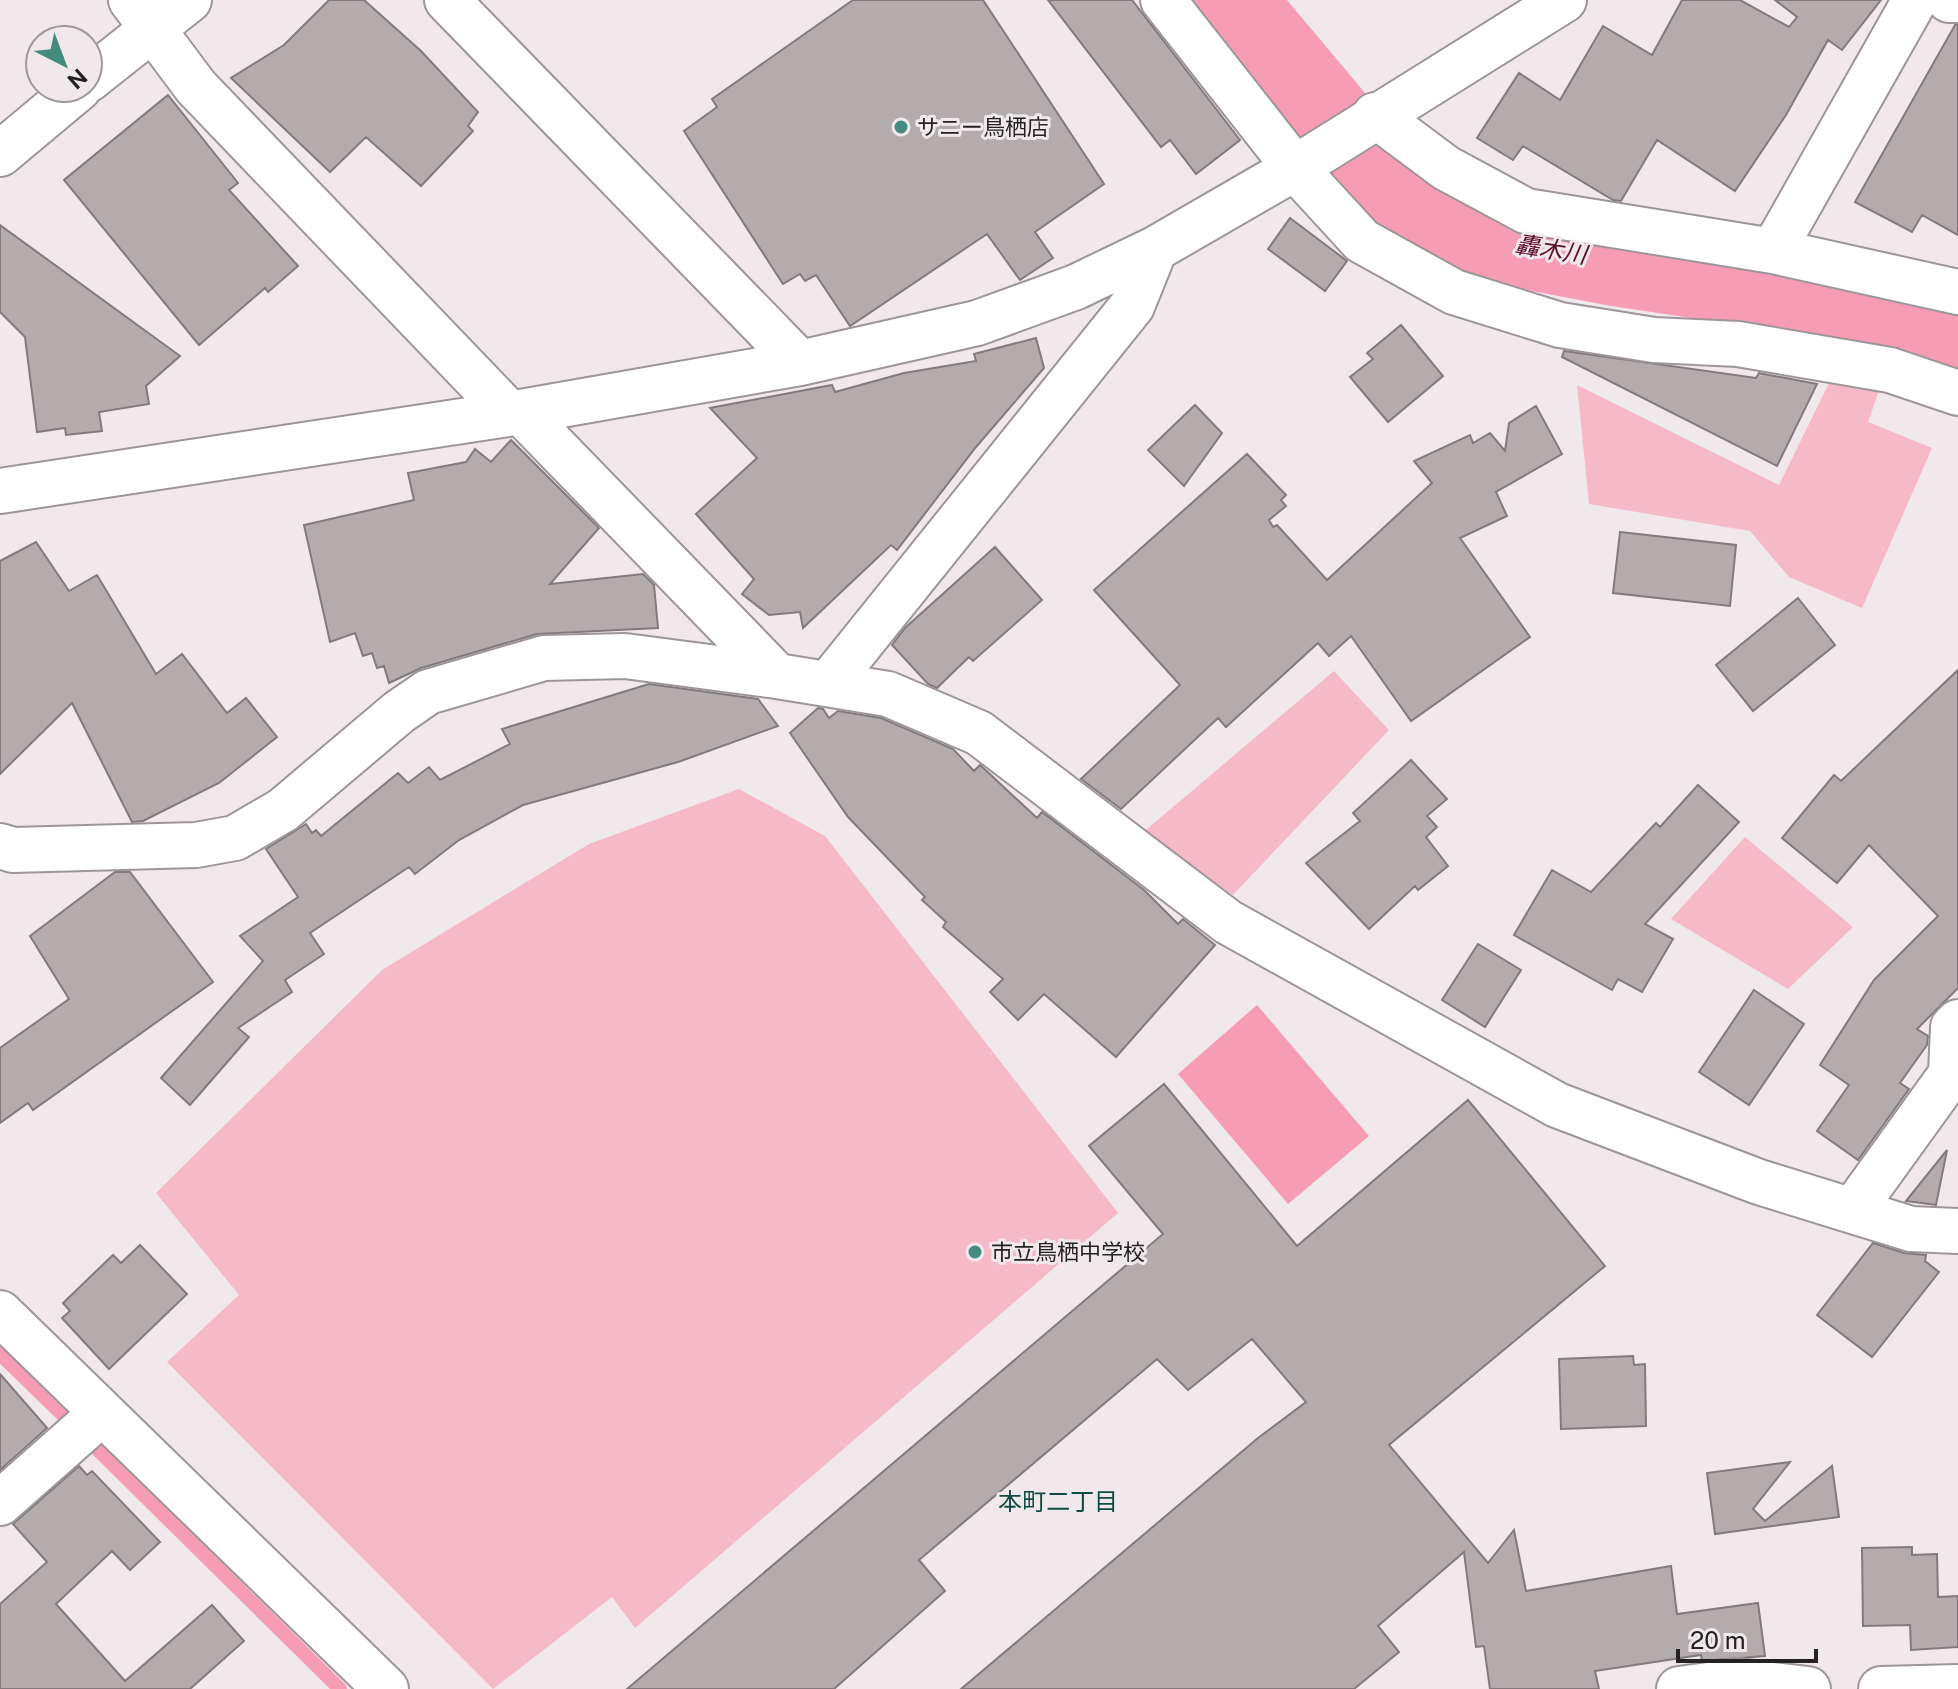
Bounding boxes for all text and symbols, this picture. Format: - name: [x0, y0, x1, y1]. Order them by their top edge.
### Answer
- north arrow: [24, 24, 104, 104]
- text: N: [62, 63, 92, 94]
- place label: サニー鳥栖店: [917, 114, 1049, 140]
- marker: サニー鳥栖店: [892, 118, 910, 136]
- water label: 轟木川: [1513, 230, 1592, 269]
- place label: 市立鳥栖中学校: [991, 1239, 1145, 1265]
- marker: 市立鳥栖中学校: [966, 1243, 984, 1261]
- district label: 本町二丁目: [998, 1487, 1118, 1515]
- scale bar: [1678, 1613, 1816, 1663]
- text: 20 m: [1690, 1626, 1746, 1654]

